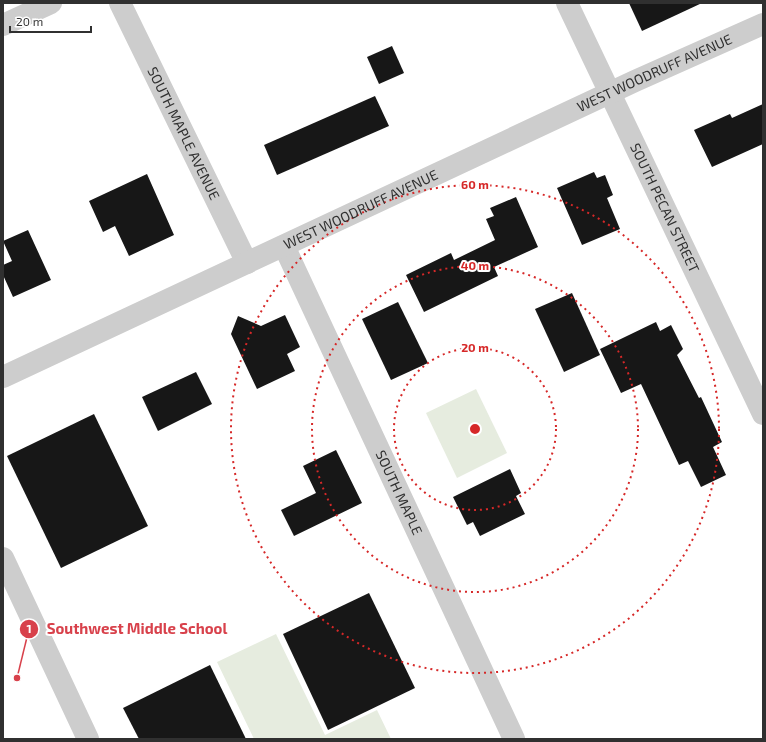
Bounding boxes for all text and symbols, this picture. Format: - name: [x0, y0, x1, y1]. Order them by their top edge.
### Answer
- scale bar: [10, 8, 91, 34]
- text: 20 m: [16, 14, 43, 28]
- street label: WEST WOODRUFF AVENUE: [574, 30, 735, 115]
- street label: SOUTH MAPLE AVENUE: [144, 64, 224, 203]
- street label: SOUTH PECAN STREET: [627, 140, 703, 275]
- street label: WEST WOODRUFF AVENUE: [281, 166, 440, 252]
- text: 60 m: [461, 177, 489, 191]
- text: 40 m: [461, 258, 489, 272]
- text: 20 m: [461, 340, 489, 354]
- centre of rings: [468, 422, 482, 436]
- street label: SOUTH MAPLE: [372, 447, 427, 537]
- callout: Southwest Middle School: [19, 615, 235, 642]
- text: Southwest Middle School: [47, 619, 227, 637]
- text: 1: [26, 621, 32, 635]

